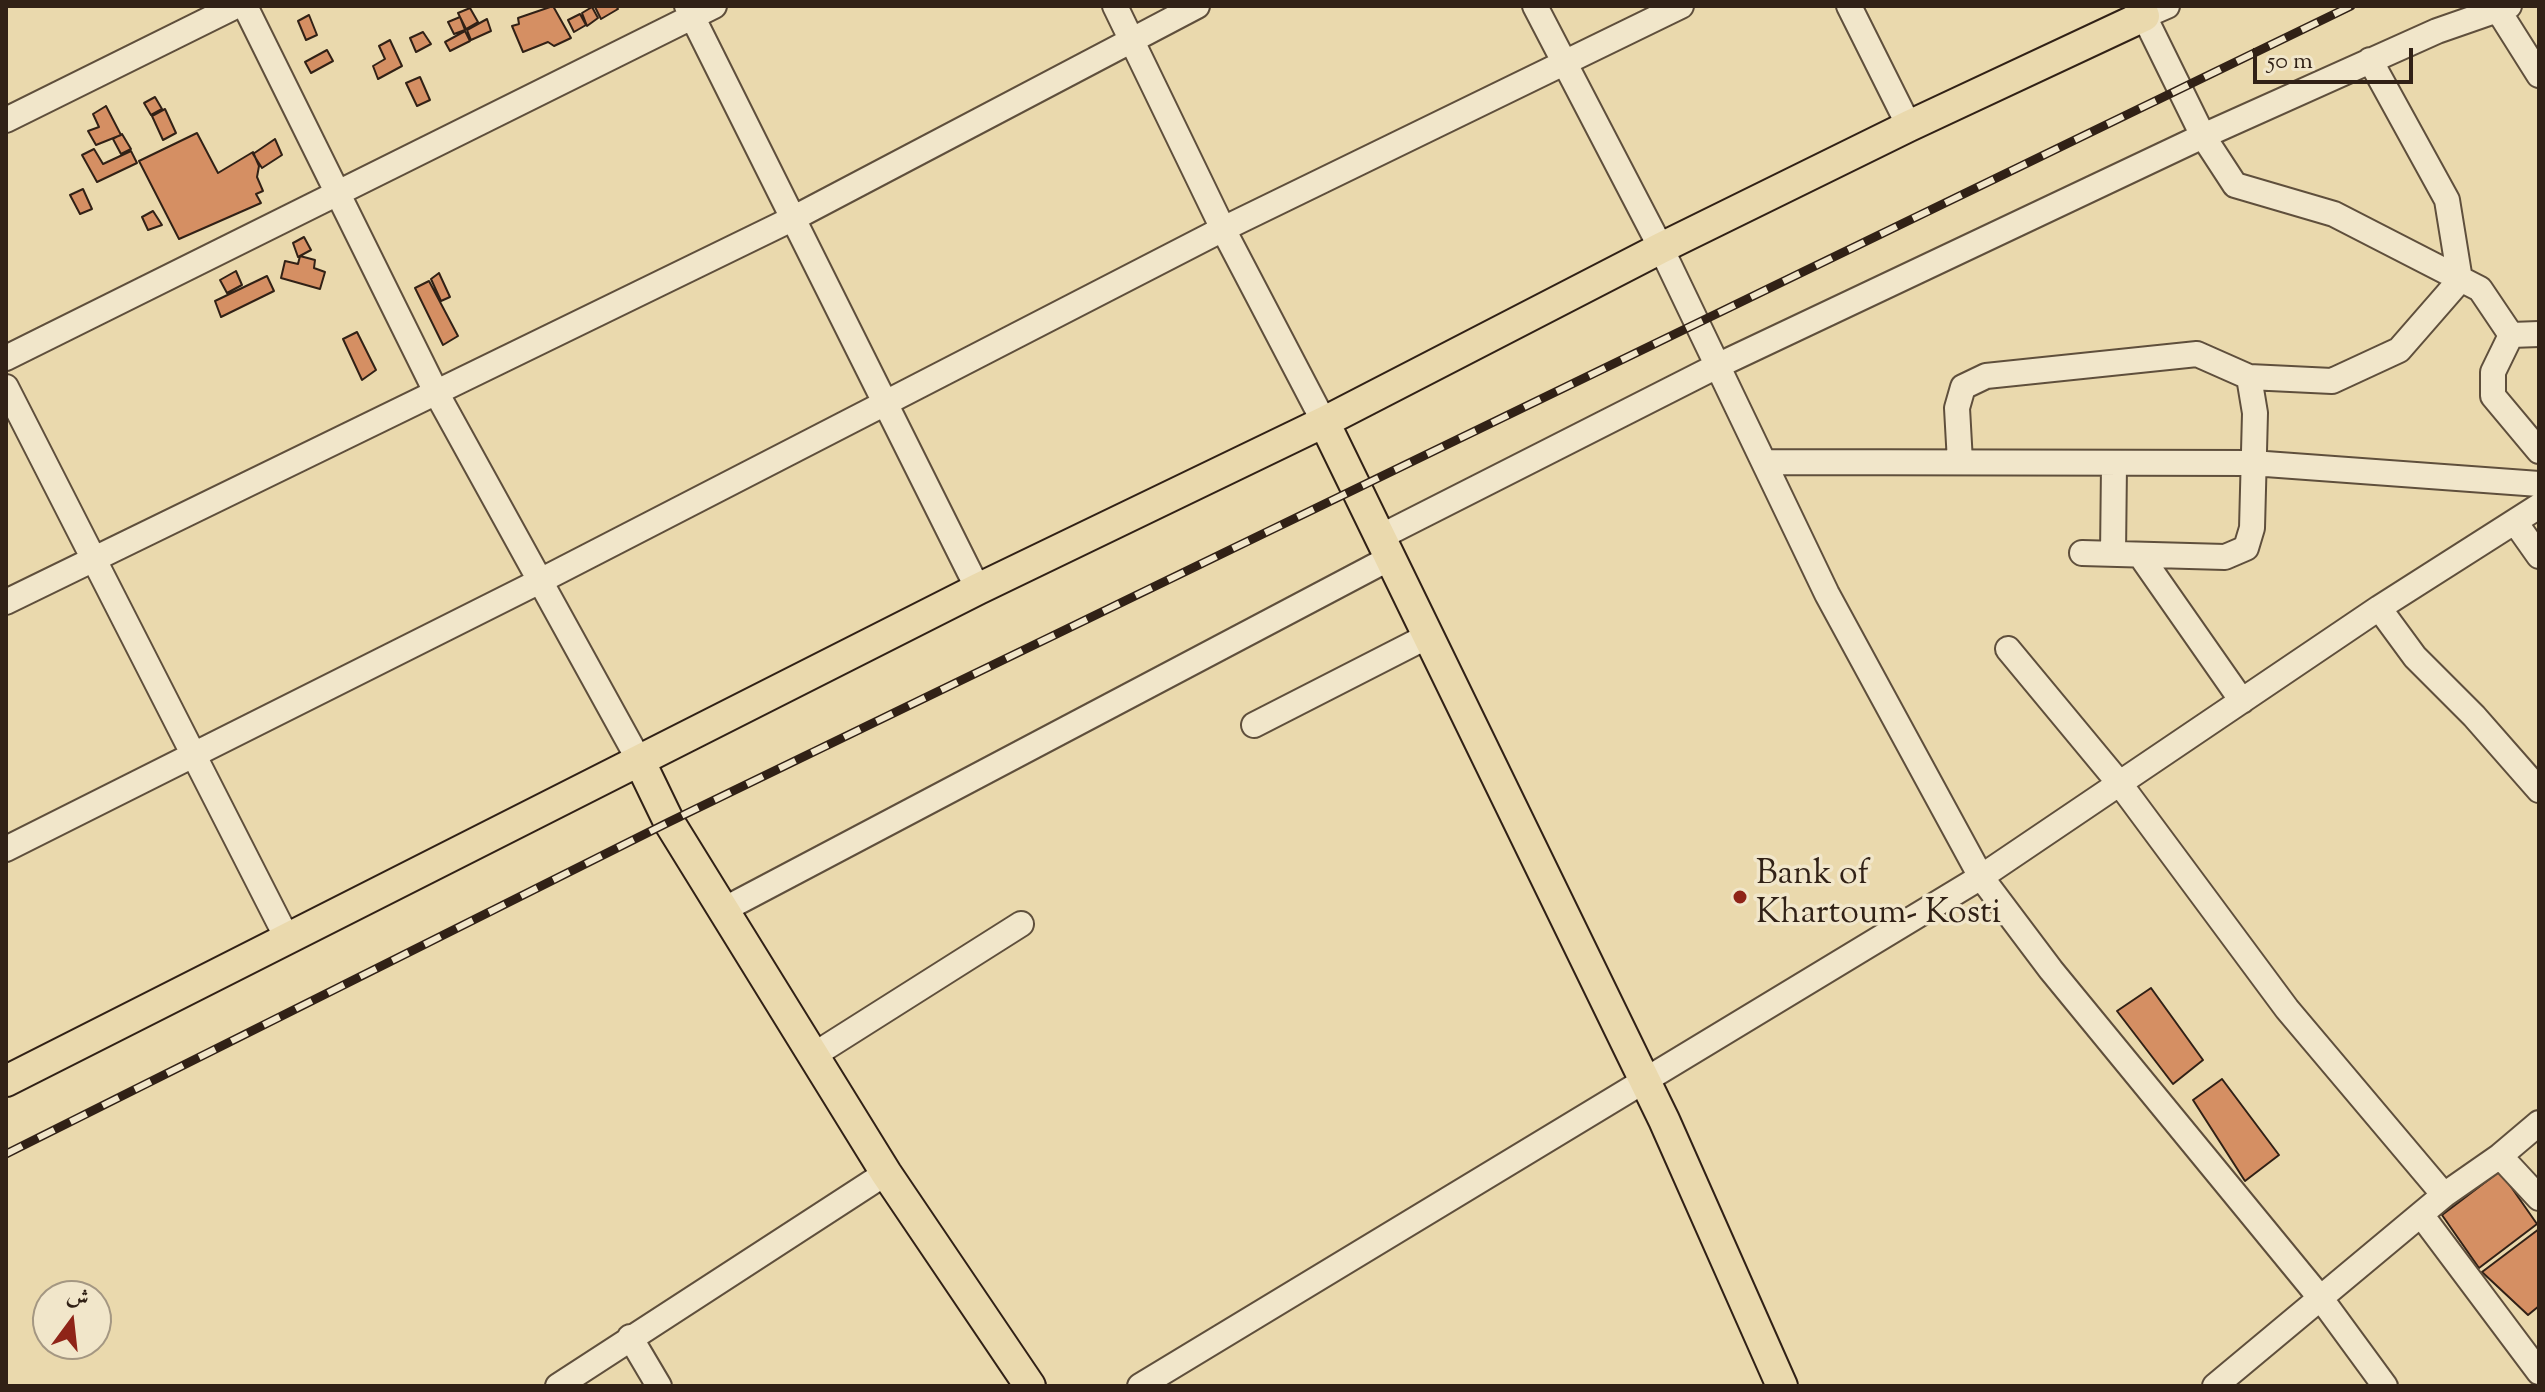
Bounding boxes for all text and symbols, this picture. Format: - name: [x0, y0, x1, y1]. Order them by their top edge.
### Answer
- scale bar: [2257, 32, 2417, 82]
- text: 50 m: [2267, 45, 2313, 79]
- place label: Bank of Khartoum- Kosti: [1756, 857, 2001, 936]
- marker: Bank of Khartoum- Kosti: [1731, 888, 1749, 906]
- north arrow: [32, 1280, 112, 1360]
- text: ش: [63, 1280, 92, 1317]

